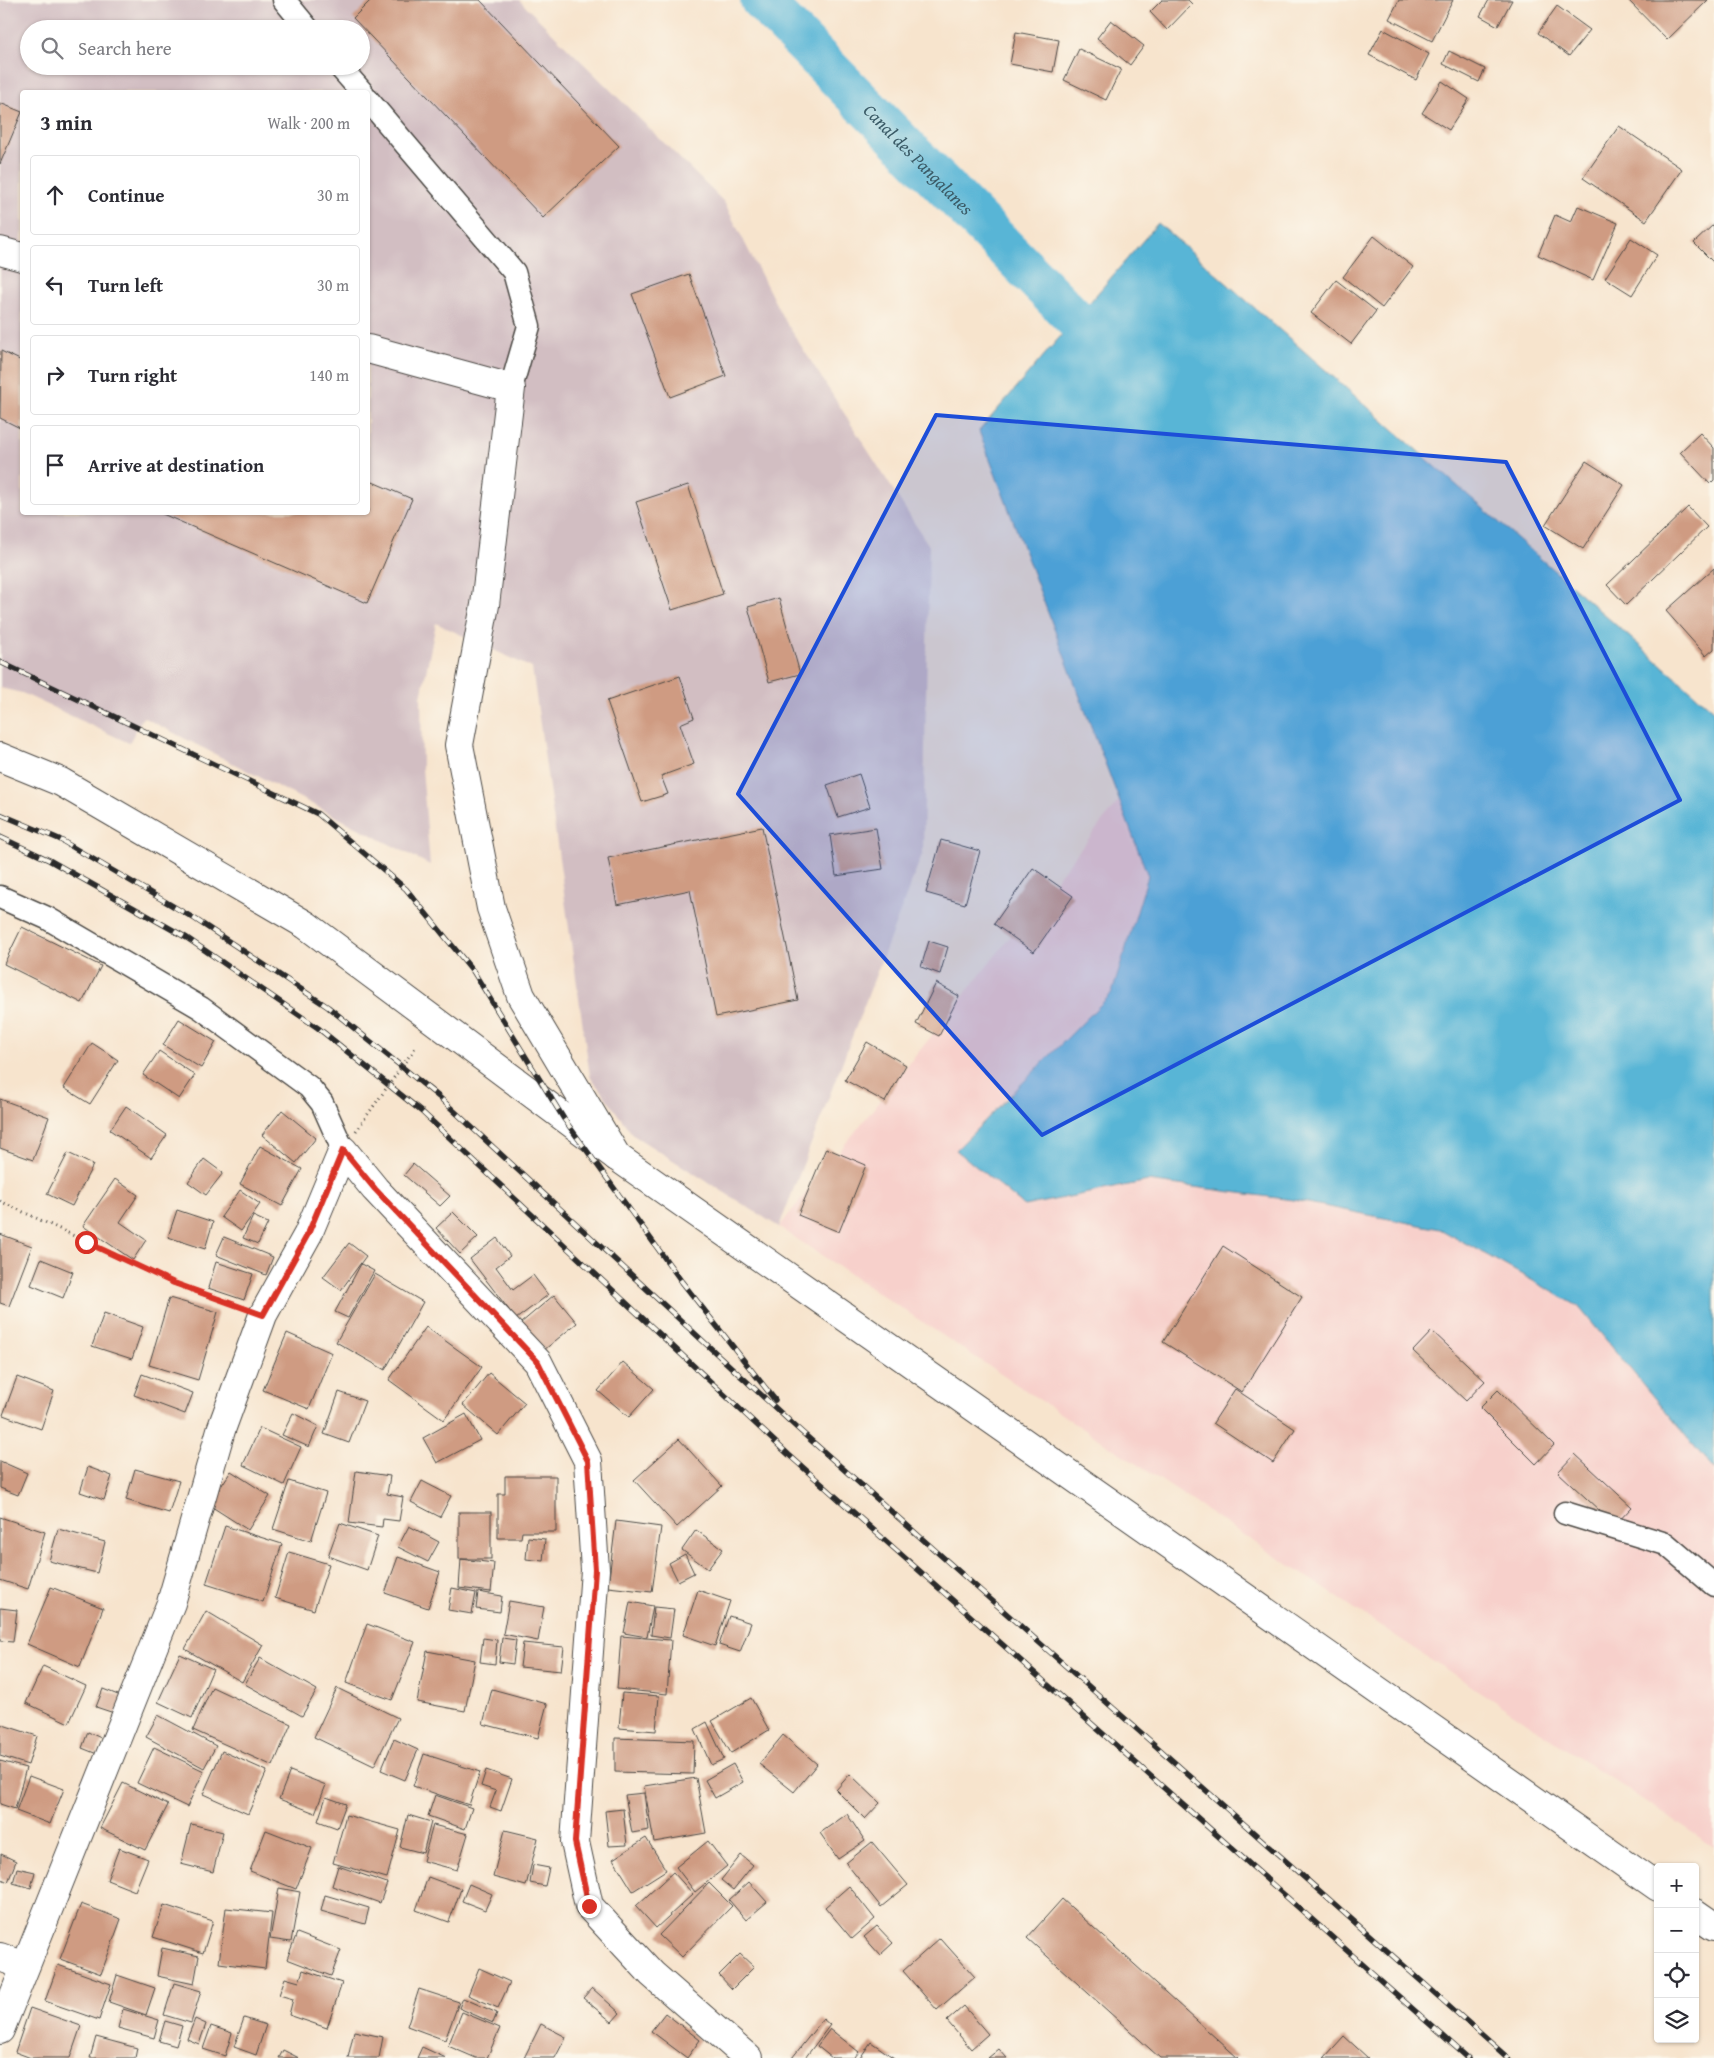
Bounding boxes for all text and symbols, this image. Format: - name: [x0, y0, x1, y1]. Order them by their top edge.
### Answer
- search box: [20, 20, 370, 75]
- icon: search: [38, 34, 66, 62]
- text: Search here: [78, 34, 172, 62]
- water label: Canal des Pangalanes: [857, 97, 980, 221]
- text: 3 min: [40, 107, 92, 138]
- text: Walk · 200 m: [267, 111, 350, 135]
- icon: ahead: [41, 181, 69, 209]
- text: Continue: [88, 181, 165, 209]
- text: 30 m: [317, 183, 349, 207]
- icon: left: [41, 271, 69, 299]
- text: Turn left: [88, 271, 163, 299]
- text: 30 m: [317, 273, 349, 297]
- icon: right: [41, 361, 69, 389]
- text: Turn right: [88, 361, 177, 389]
- text: 140 m: [309, 363, 349, 387]
- icon: arrive: [41, 451, 69, 479]
- text: Arrive at destination: [88, 451, 264, 479]
- route start: [75, 1231, 98, 1254]
- map controls: [1654, 1863, 1699, 2043]
- button: +: [1654, 1863, 1699, 1908]
- route end: [578, 1895, 601, 1918]
- button: −: [1654, 1908, 1699, 1953]
- button: locate: [1654, 1953, 1699, 1998]
- button: layers: [1654, 1998, 1699, 2043]

